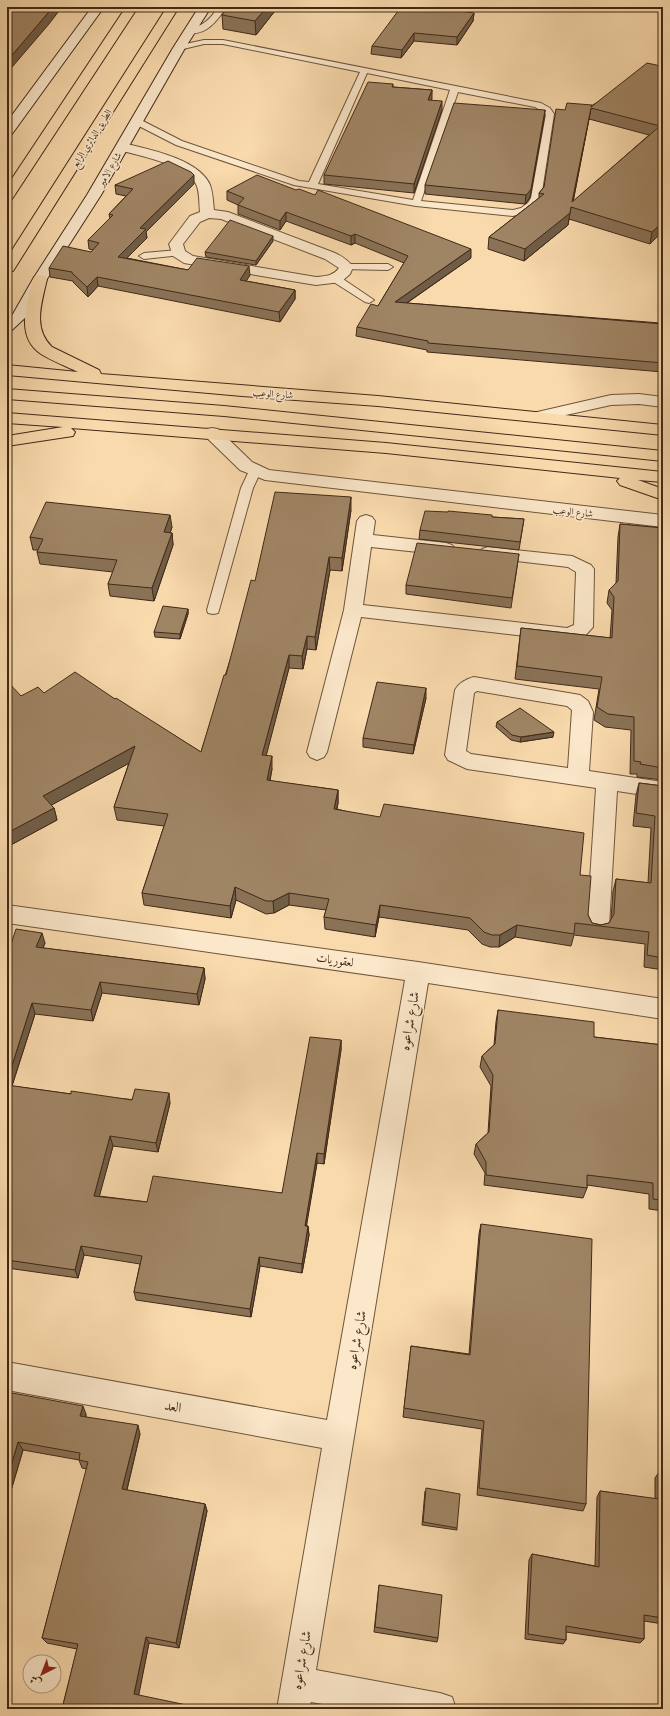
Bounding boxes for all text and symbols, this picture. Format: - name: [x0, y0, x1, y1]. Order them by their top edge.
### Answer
- street label: الطريق الدائري الرابع: [69, 107, 117, 172]
- street label: شارع الامير: [95, 150, 127, 191]
- street label: شارع الوعب: [252, 387, 294, 404]
- street label: شارع الوعب: [552, 504, 594, 523]
- street label: لعقوريات: [315, 950, 355, 971]
- street label: شارع شراعوه: [396, 990, 426, 1052]
- street label: شارع شراعوه: [343, 1309, 373, 1371]
- street label: العد: [163, 1397, 183, 1416]
- street label: شارع شراعوه: [288, 1629, 318, 1691]
- north arrow: [22, 1654, 62, 1694]
- text: ش: [27, 1673, 44, 1690]

